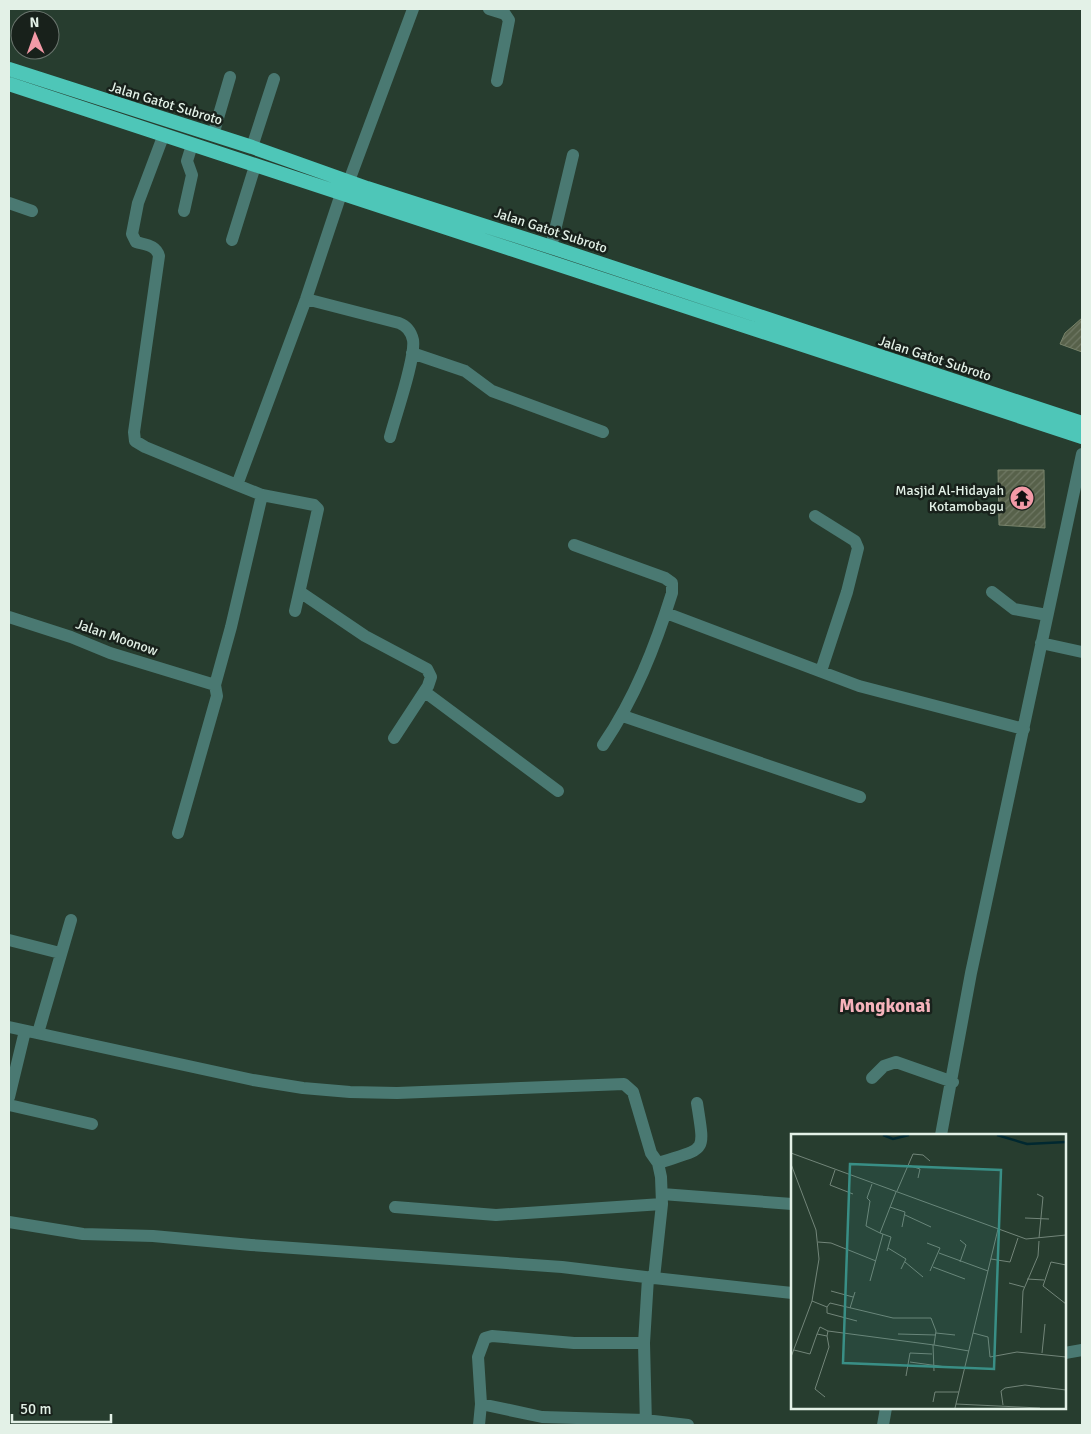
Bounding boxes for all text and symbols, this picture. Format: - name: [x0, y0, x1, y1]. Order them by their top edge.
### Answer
- north arrow: [10, 10, 60, 60]
- text: N: [29, 14, 40, 31]
- street label: Jalan Gatot Subroto: [107, 78, 225, 129]
- street label: Jalan Gatot Subroto: [492, 204, 609, 257]
- street label: Jalan Gatot Subroto: [876, 332, 993, 385]
- place label: Masjid Al-Hidayah Kotamobagu: [895, 482, 1004, 515]
- temple icon: Masjid Al-Hidayah Kotamobagu: [1009, 485, 1035, 511]
- street label: Jalan Moonow: [74, 615, 160, 659]
- district label: Mongkonai: [839, 994, 931, 1018]
- inset map: [791, 1134, 1066, 1409]
- scale bar: [12, 1392, 111, 1424]
- text: 50 m: [20, 1400, 51, 1418]

